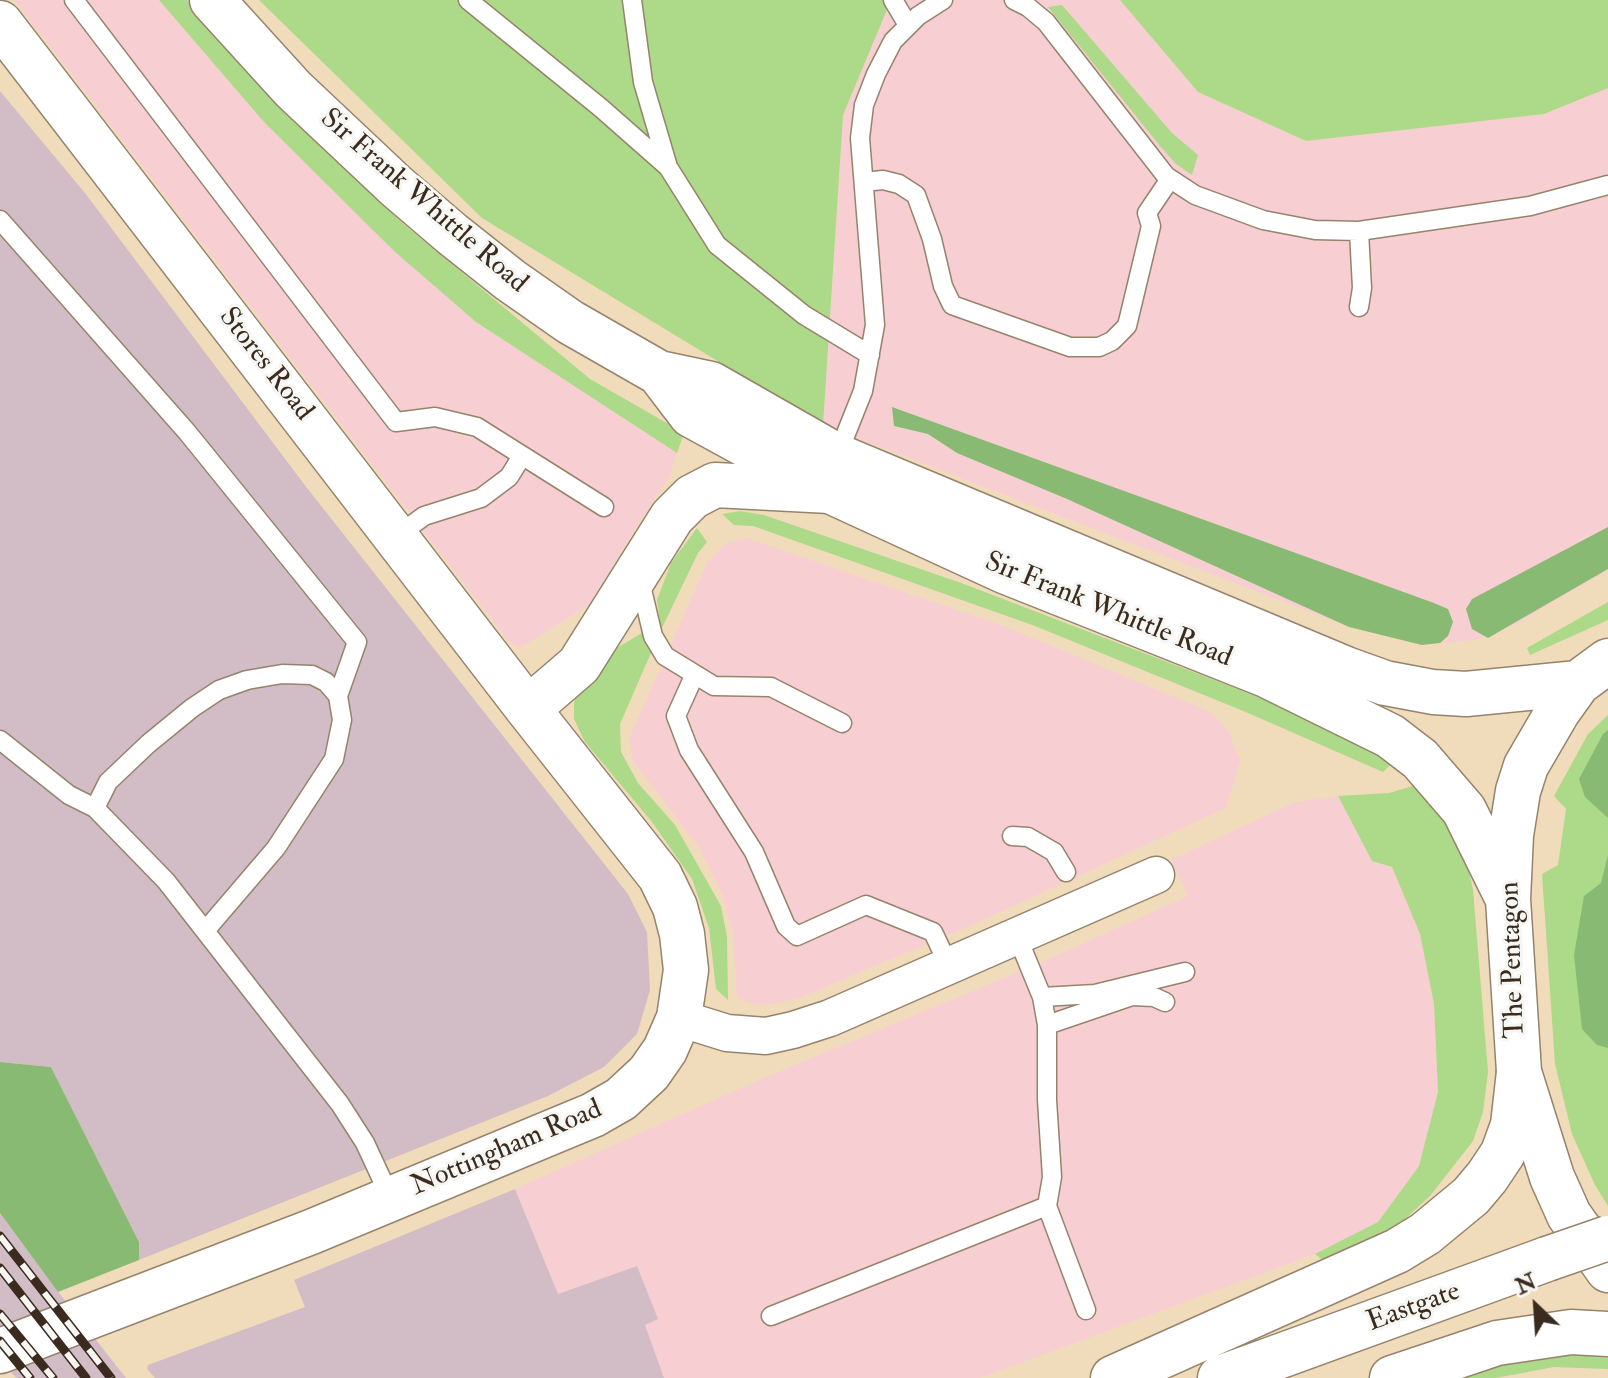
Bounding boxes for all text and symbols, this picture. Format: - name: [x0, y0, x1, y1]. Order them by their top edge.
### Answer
- street label: Sir Frank Whittle Road: [312, 103, 534, 301]
- street label: Stores Road: [210, 302, 320, 428]
- street label: Sir Frank Whittle Road: [979, 546, 1237, 676]
- street label: The Pentagon: [1494, 881, 1534, 1039]
- street label: Nottingham Road: [407, 1094, 607, 1204]
- north arrow: [1496, 1266, 1576, 1346]
- text: N: [1511, 1267, 1541, 1301]
- street label: Eastgate: [1363, 1276, 1465, 1340]

